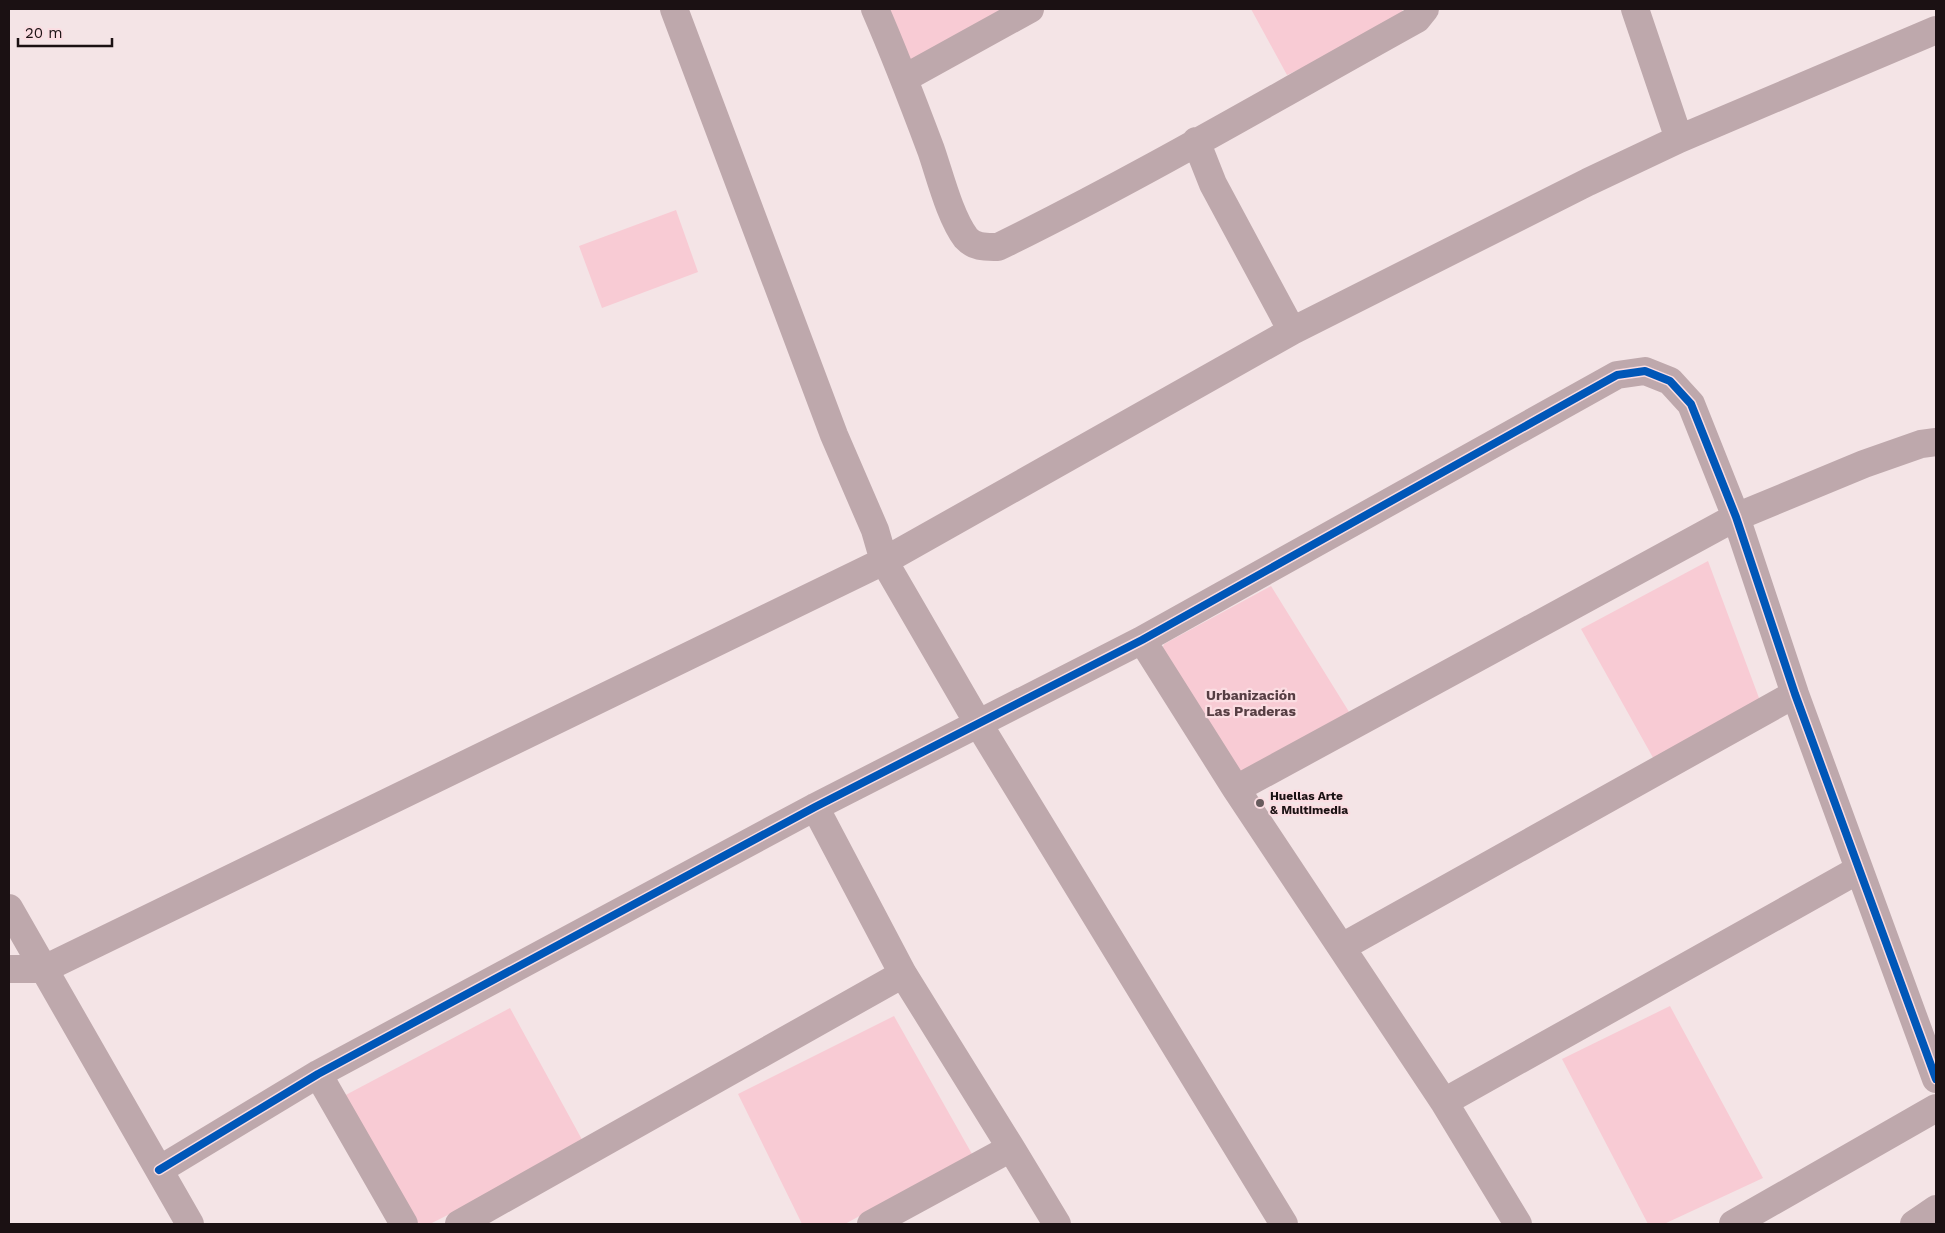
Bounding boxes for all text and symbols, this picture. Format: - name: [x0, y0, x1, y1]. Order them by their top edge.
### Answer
- scale bar: [18, 15, 111, 47]
- text: 20 m: [25, 24, 63, 42]
- district label: Urbanización Las Praderas: [1206, 687, 1296, 719]
- place label: Huellas Arte & Multimedia: [1270, 789, 1348, 817]
- marker: Huellas Arte & Multimedia: [1254, 797, 1266, 809]

